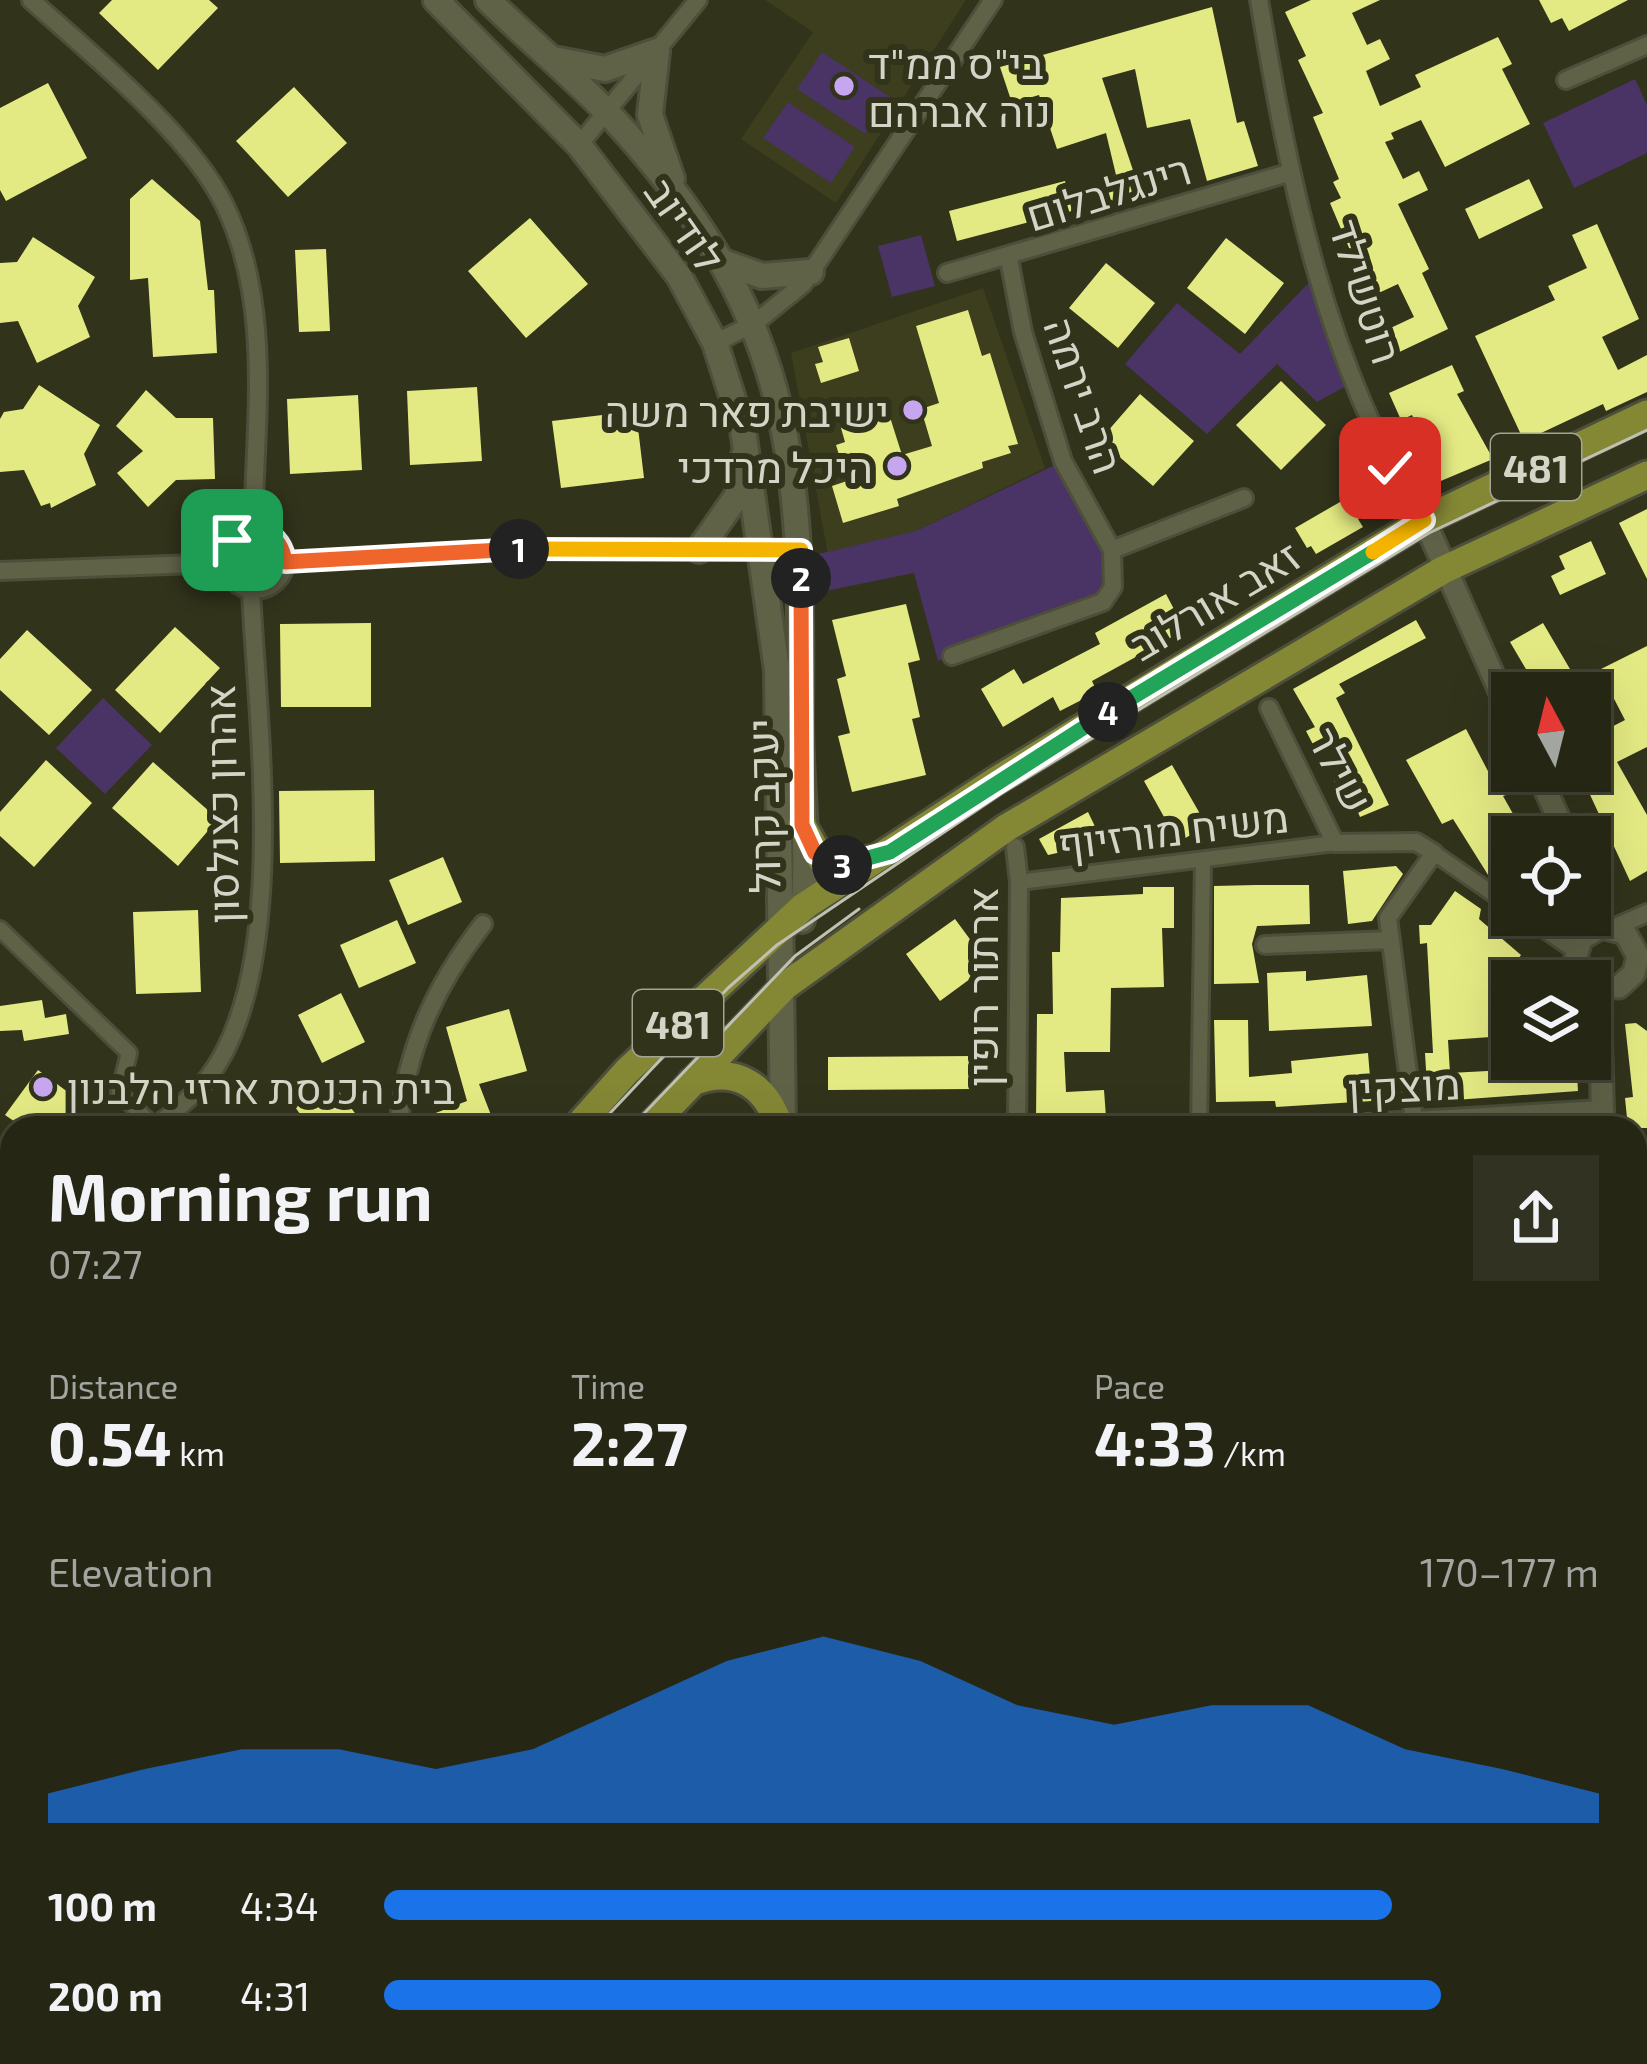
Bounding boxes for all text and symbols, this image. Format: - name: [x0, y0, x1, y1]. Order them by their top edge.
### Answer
- place label: בי"ס ממ"ד נוה אברהם: [868, 37, 1051, 135]
- marker: בי"ס ממ"ד נוה אברהם: [831, 73, 857, 99]
- street label: רינגלבלום: [1020, 142, 1196, 240]
- street label: לודיוב: [636, 167, 736, 281]
- street label: רוטשילד: [1320, 213, 1414, 369]
- street label: הרב ירמה: [1035, 311, 1135, 479]
- place label: ישיבת פאר משה: [605, 385, 889, 435]
- marker: ישיבת פאר משה: [900, 397, 926, 423]
- pin: [1339, 417, 1441, 519]
- road number: 481: [1491, 434, 1581, 500]
- icon: check: [1357, 435, 1423, 501]
- place label: היכל מרדכי: [678, 441, 873, 491]
- marker: היכל מרדכי: [884, 453, 910, 479]
- pin: [181, 489, 283, 591]
- icon: arrive: [199, 507, 265, 573]
- pin: 1: [489, 519, 549, 579]
- text: 1: [512, 529, 526, 569]
- street label: זאב אורלוב: [1120, 529, 1308, 669]
- pin: 2: [771, 548, 831, 608]
- text: 2: [791, 558, 811, 598]
- north arrow: [1491, 672, 1611, 792]
- map controls: [1491, 672, 1611, 1080]
- pin: 4: [1078, 682, 1138, 742]
- street label: אהרון כצנלסון: [193, 684, 248, 924]
- text: 4: [1097, 692, 1119, 732]
- street label: יעקב קרול: [735, 718, 790, 894]
- street label: שילר: [1299, 718, 1385, 820]
- street label: משיח מורזיוף: [1055, 790, 1291, 869]
- button: locate: [1491, 816, 1611, 936]
- pin: 3: [812, 835, 872, 895]
- text: 3: [833, 845, 851, 885]
- street label: ארתור רופין: [956, 887, 1007, 1087]
- button: layers: [1491, 960, 1611, 1080]
- road number: 481: [633, 990, 723, 1056]
- street label: מוצקין: [1346, 1057, 1462, 1114]
- place label: בית הכנסת ארזי הלבנון: [67, 1062, 455, 1113]
- marker: בית הכנסת ארזי הלבנון: [30, 1074, 56, 1100]
- text: Morning run: [48, 1155, 433, 1234]
- button: share: [1473, 1155, 1599, 1281]
- text: 07:27: [48, 1240, 143, 1287]
- text: Distance: [48, 1366, 178, 1406]
- text: Time: [571, 1366, 645, 1406]
- text: Pace: [1094, 1366, 1165, 1406]
- text: 0.54: [48, 1406, 172, 1478]
- text: 2:27: [571, 1406, 688, 1478]
- text: 4:33: [1094, 1406, 1216, 1478]
- text: km: [172, 1433, 225, 1473]
- text: /km: [1216, 1433, 1286, 1473]
- text: Elevation: [48, 1548, 213, 1595]
- text: 170–177 m: [1420, 1548, 1599, 1595]
- text: 100 m: [48, 1882, 157, 1929]
- text: 4:34: [240, 1882, 319, 1929]
- text: 200 m: [48, 1972, 163, 2019]
- text: 4:31: [240, 1972, 310, 2019]

